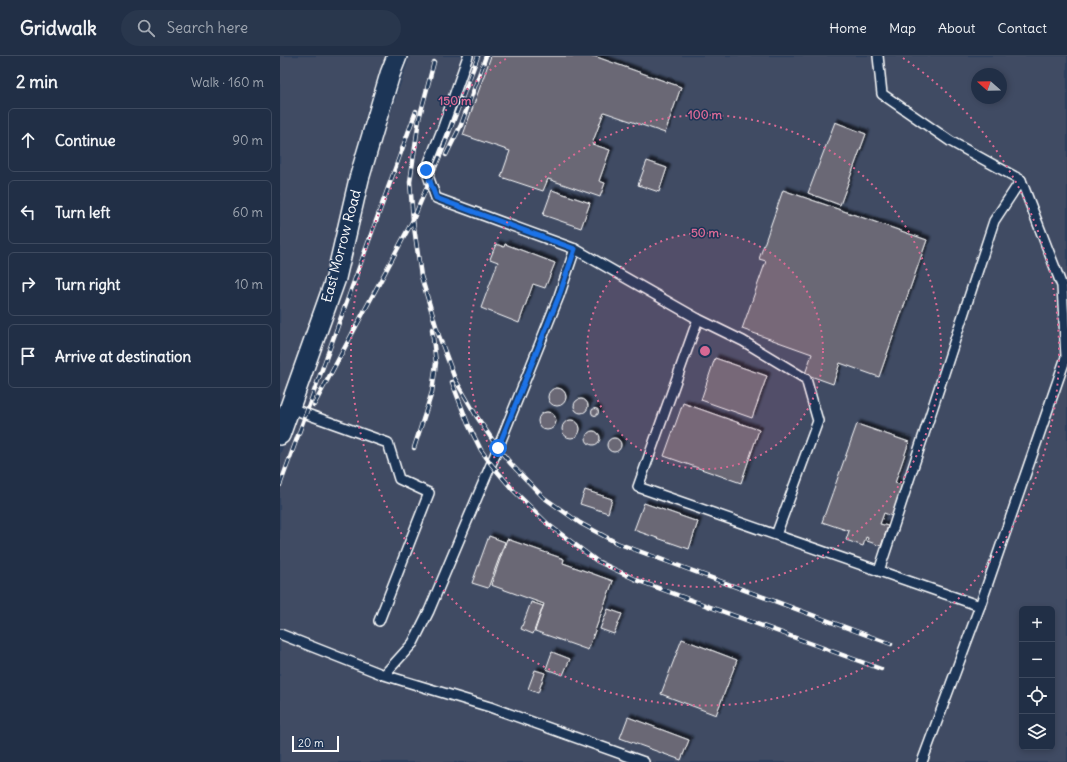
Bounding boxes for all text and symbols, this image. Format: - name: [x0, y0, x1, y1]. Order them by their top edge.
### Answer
- search box: [121, 10, 401, 46]
- text: Gridwalk: [20, 16, 97, 40]
- icon: search: [135, 17, 157, 39]
- text: Search here: [167, 18, 248, 37]
- text: Home: [829, 19, 867, 37]
- text: Map: [889, 19, 916, 37]
- text: About: [938, 19, 976, 37]
- text: Contact: [998, 19, 1047, 37]
- north arrow: [971, 68, 1007, 104]
- text: 2 min: [16, 71, 58, 93]
- text: Walk · 160 m: [191, 74, 264, 91]
- text: 150 m: [439, 93, 472, 108]
- text: 100 m: [688, 107, 722, 122]
- icon: ahead: [17, 129, 39, 151]
- text: Continue: [55, 131, 116, 150]
- text: 90 m: [232, 132, 263, 149]
- route end: [417, 161, 435, 179]
- street label: East Morrow Road: [317, 188, 365, 304]
- icon: left: [17, 201, 39, 223]
- text: Turn left: [55, 203, 110, 222]
- text: 60 m: [232, 204, 263, 221]
- text: 50 m: [691, 225, 720, 240]
- icon: right: [17, 273, 39, 295]
- text: Turn right: [55, 275, 120, 294]
- text: 10 m: [235, 276, 263, 293]
- centre of rings: [698, 344, 712, 358]
- icon: arrive: [17, 345, 39, 367]
- text: Arrive at destination: [55, 347, 191, 366]
- route start: [489, 439, 507, 457]
- map controls: [1019, 606, 1055, 750]
- button: +: [1019, 606, 1055, 642]
- button: −: [1019, 642, 1055, 678]
- button: locate: [1019, 678, 1055, 714]
- button: layers: [1019, 714, 1055, 750]
- scale bar: [292, 734, 339, 753]
- text: 20 m: [298, 736, 324, 750]

